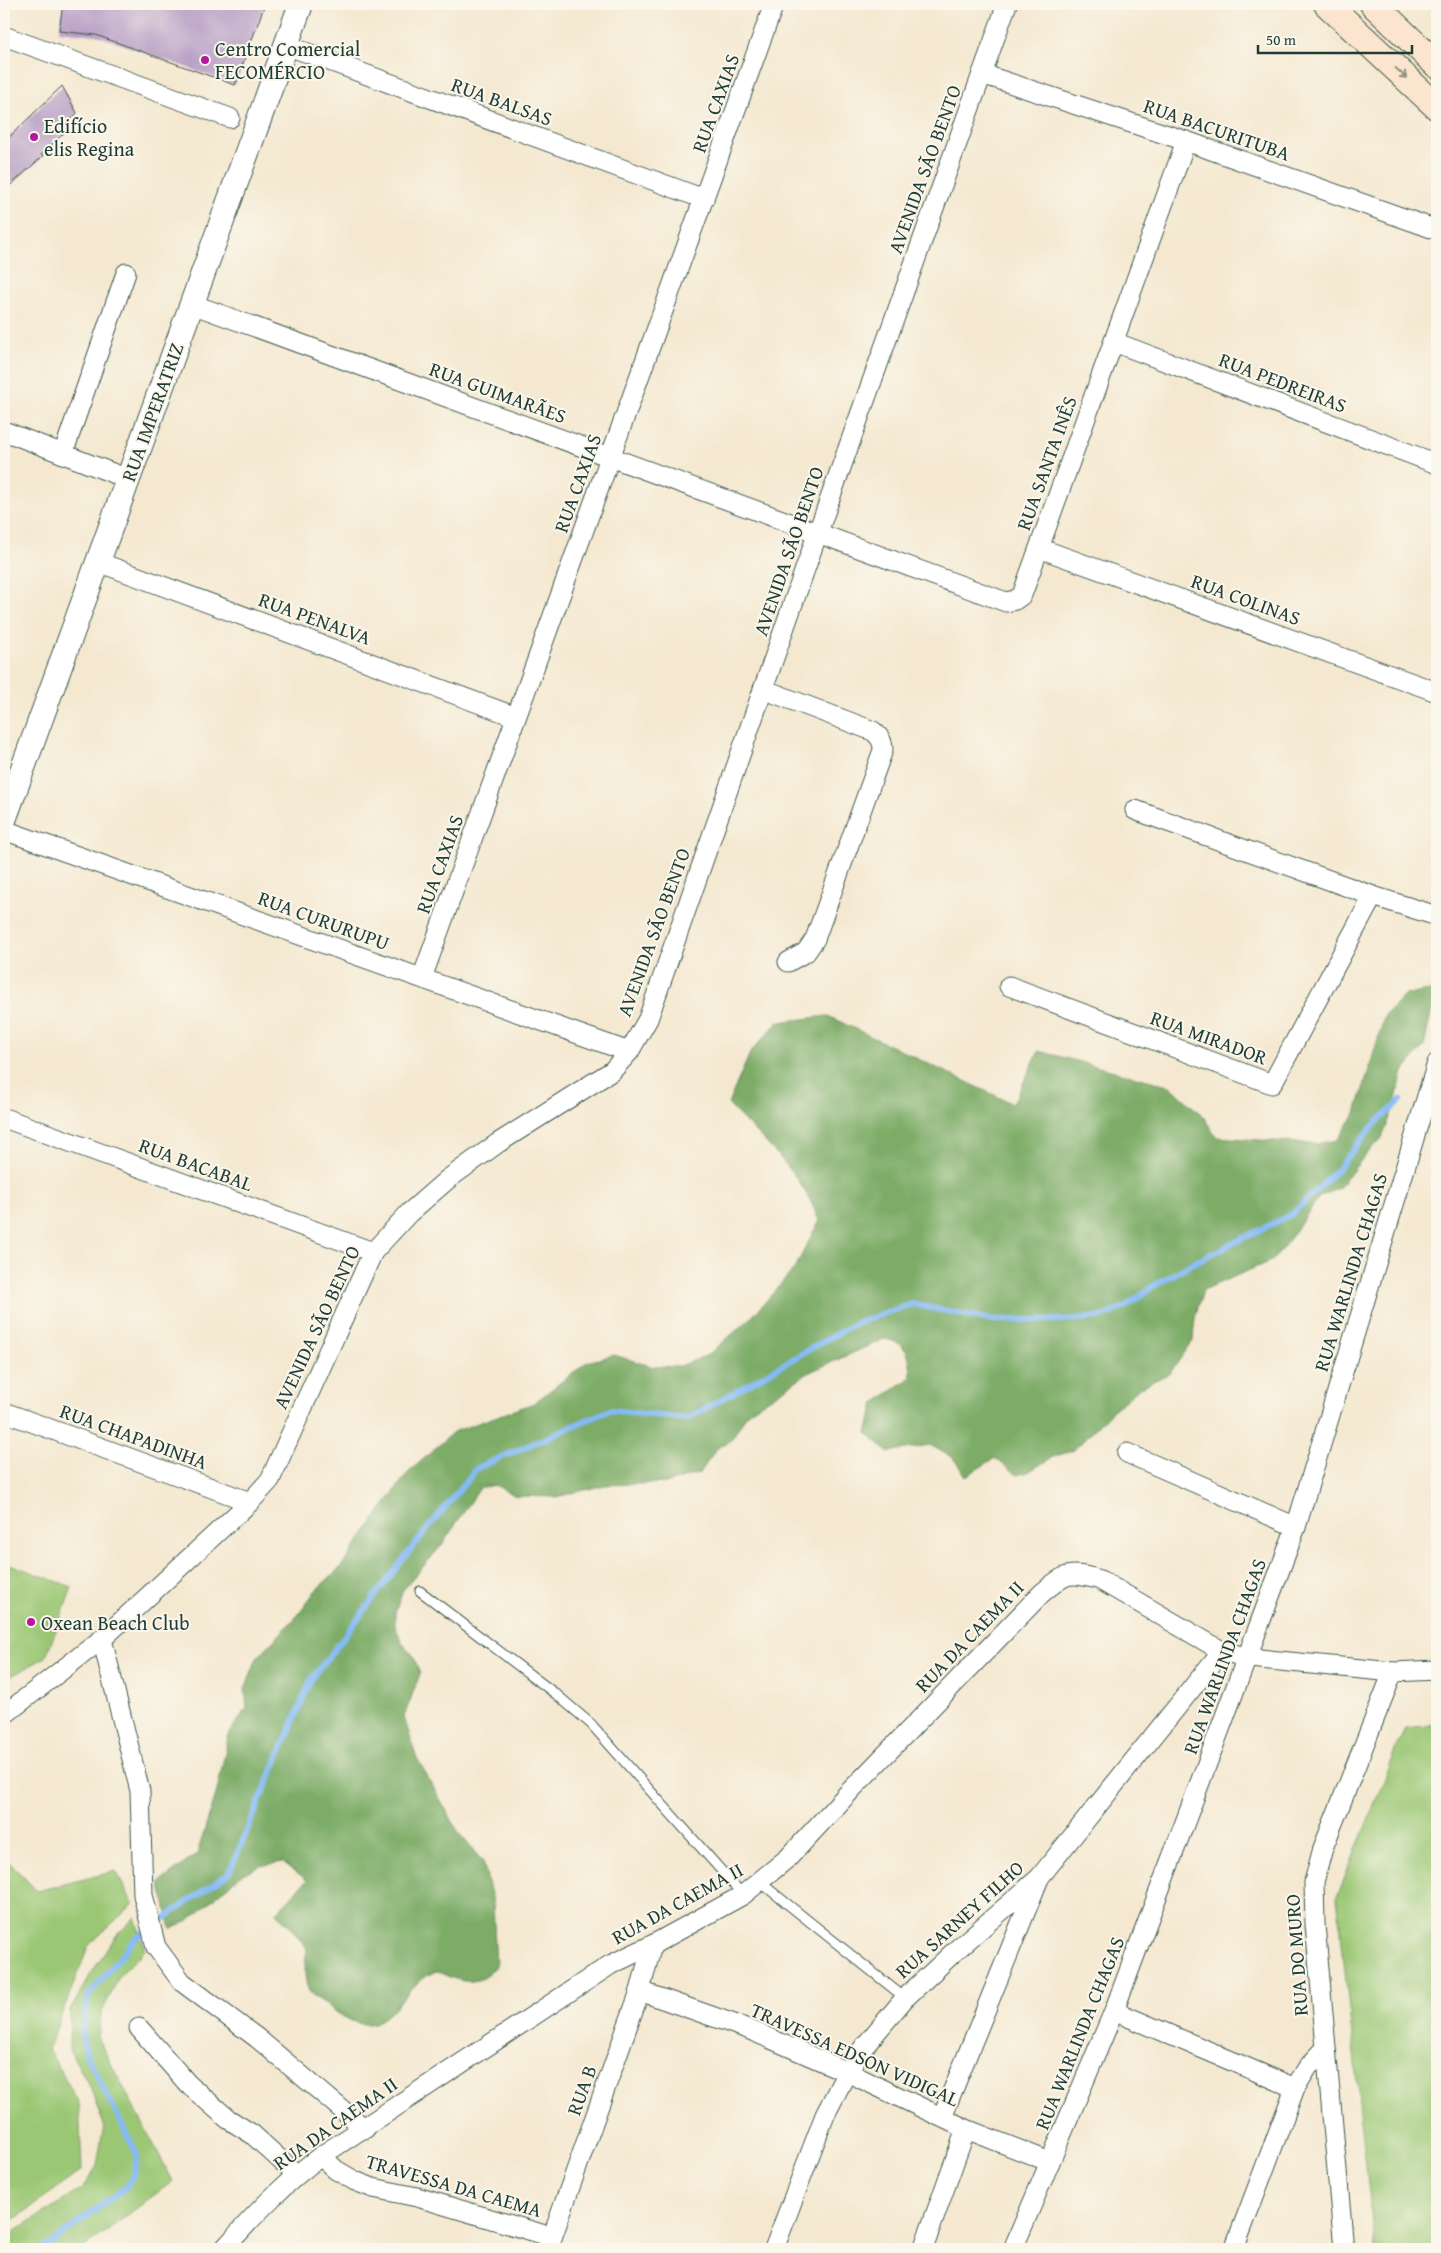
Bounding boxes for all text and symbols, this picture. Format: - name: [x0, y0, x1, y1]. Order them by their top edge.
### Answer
- scale bar: [1258, 22, 1412, 54]
- text: 50 m: [1266, 29, 1297, 50]
- place label: Centro Comercial FECOMÉRCIO: [215, 34, 361, 86]
- street label: RUA CAXIAS: [684, 50, 746, 156]
- marker: Centro Comercial FECOMÉRCIO: [199, 54, 211, 66]
- one-way arrow: [1394, 67, 1407, 79]
- street label: RUA BALSAS: [448, 69, 556, 133]
- street label: AVENIDA SÃO BENTO: [880, 81, 968, 257]
- street label: RUA BACURITUBA: [1140, 90, 1294, 168]
- place label: Edifício elis Regina: [44, 111, 135, 163]
- marker: Edifício elis Regina: [28, 131, 40, 143]
- street label: RUA IMPERATRIZ: [113, 339, 191, 485]
- street label: RUA PEDREIRAS: [1215, 344, 1351, 420]
- street label: RUA GUIMARÃES: [426, 354, 570, 430]
- street label: RUA SANTA INÊS: [1008, 392, 1084, 534]
- street label: RUA CAXIAS: [546, 430, 608, 536]
- street label: AVENIDA SÃO BENTO: [745, 462, 831, 640]
- street label: RUA COLINAS: [1187, 566, 1305, 632]
- street label: RUA PENALVA: [255, 584, 375, 652]
- street label: RUA CAXIAS: [408, 811, 470, 917]
- street label: AVENIDA SÃO BENTO: [609, 844, 697, 1020]
- street label: RUA CURURUPU: [254, 883, 394, 957]
- street label: RUA MIRADOR: [1147, 1002, 1272, 1072]
- street label: RUA BACABAL: [135, 1130, 257, 1198]
- street label: RUA WARLINDA CHAGAS: [1306, 1169, 1394, 1375]
- street label: AVENIDA SÃO BENTO: [265, 1240, 367, 1414]
- street label: RUA CHAPADINHA: [56, 1396, 212, 1476]
- street label: RUA WARLINDA CHAGAS: [1175, 1554, 1273, 1758]
- street label: RUA DA CAEMA II: [908, 1573, 1030, 1699]
- place label: Oxean Beach Club: [41, 1608, 190, 1637]
- marker: Oxean Beach Club: [25, 1616, 37, 1628]
- street label: RUA SARNEY FILHO: [888, 1853, 1030, 1985]
- street label: RUA DA CAEMA II: [606, 1855, 748, 1951]
- street label: RUA DO MURO: [1277, 1893, 1315, 2017]
- street label: RUA WARLINDA CHAGAS: [1027, 1932, 1131, 2134]
- street label: TRAVESSA EDSON VIDIGAL: [746, 1995, 964, 2113]
- street label: RUA B: [559, 2061, 603, 2119]
- street label: RUA DA CAEMA II: [267, 2069, 403, 2177]
- street label: TRAVESSA DA CAEMA: [363, 2146, 545, 2224]

